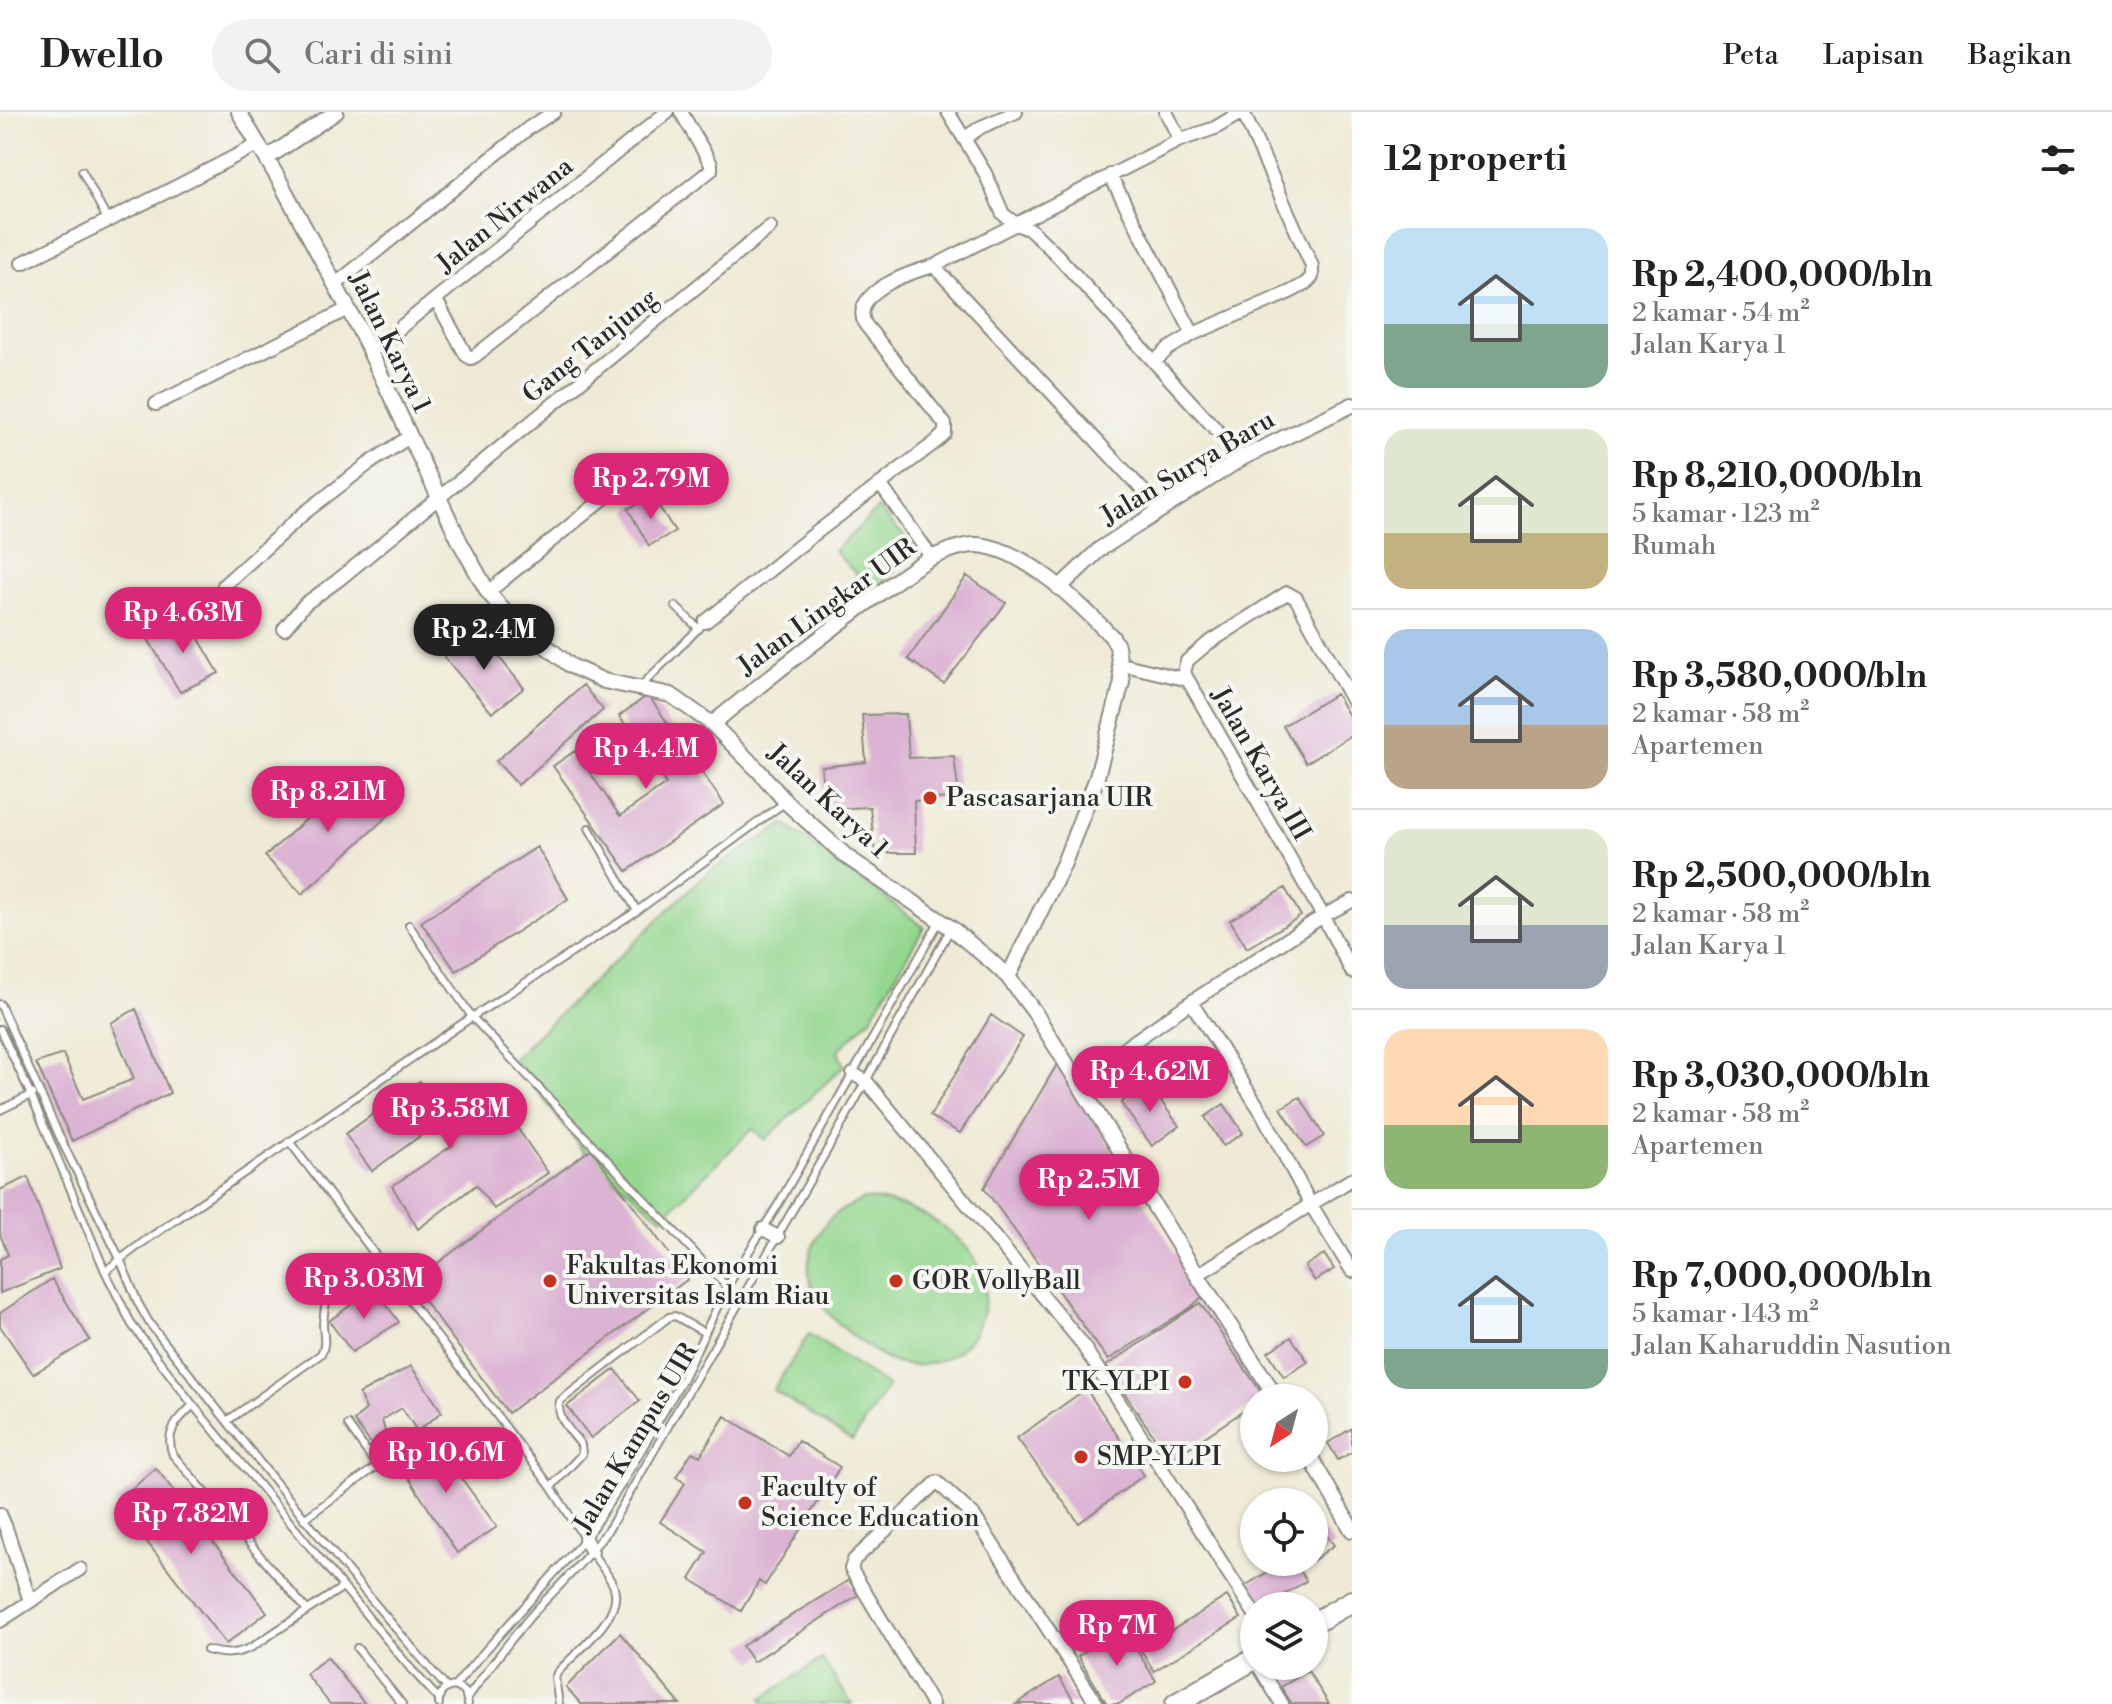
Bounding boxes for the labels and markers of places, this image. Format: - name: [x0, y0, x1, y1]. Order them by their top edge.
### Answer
- pin: Rp 2.79M: [568, 453, 734, 521]
- pin: Rp 4.63M: [100, 587, 266, 655]
- pin: Rp 2.4M: [410, 604, 558, 672]
- pin: Rp 4.4M: [572, 723, 720, 791]
- pin: Rp 8.21M: [245, 766, 411, 834]
- place label: Pascasarjana UIR: [946, 782, 1153, 814]
- marker: Pascasarjana UIR: [921, 789, 939, 807]
- pin: Rp 4.62M: [1067, 1046, 1233, 1114]
- pin: Rp 3.58M: [367, 1083, 533, 1151]
- pin: Rp 2.5M: [1015, 1154, 1163, 1222]
- place label: Fakultas Ekonomi Universitas Islam Riau: [566, 1250, 830, 1312]
- pin: Rp 3.03M: [281, 1253, 447, 1321]
- place label: GOR VollyBall: [912, 1265, 1081, 1297]
- marker: Fakultas Ekonomi Universitas Islam Riau: [541, 1272, 559, 1290]
- marker: GOR VollyBall: [887, 1272, 905, 1290]
- place label: TK-YLPI: [1062, 1366, 1169, 1398]
- marker: TK-YLPI: [1176, 1373, 1194, 1391]
- pin: Rp 10.6M: [363, 1427, 529, 1495]
- place label: SMP-YLPI: [1097, 1441, 1221, 1473]
- marker: SMP-YLPI: [1072, 1448, 1090, 1466]
- place label: Faculty of Science Education: [761, 1472, 980, 1534]
- pin: Rp 7.82M: [108, 1488, 274, 1556]
- marker: Faculty of Science Education: [736, 1494, 754, 1512]
- pin: Rp 7M: [1061, 1600, 1173, 1668]

